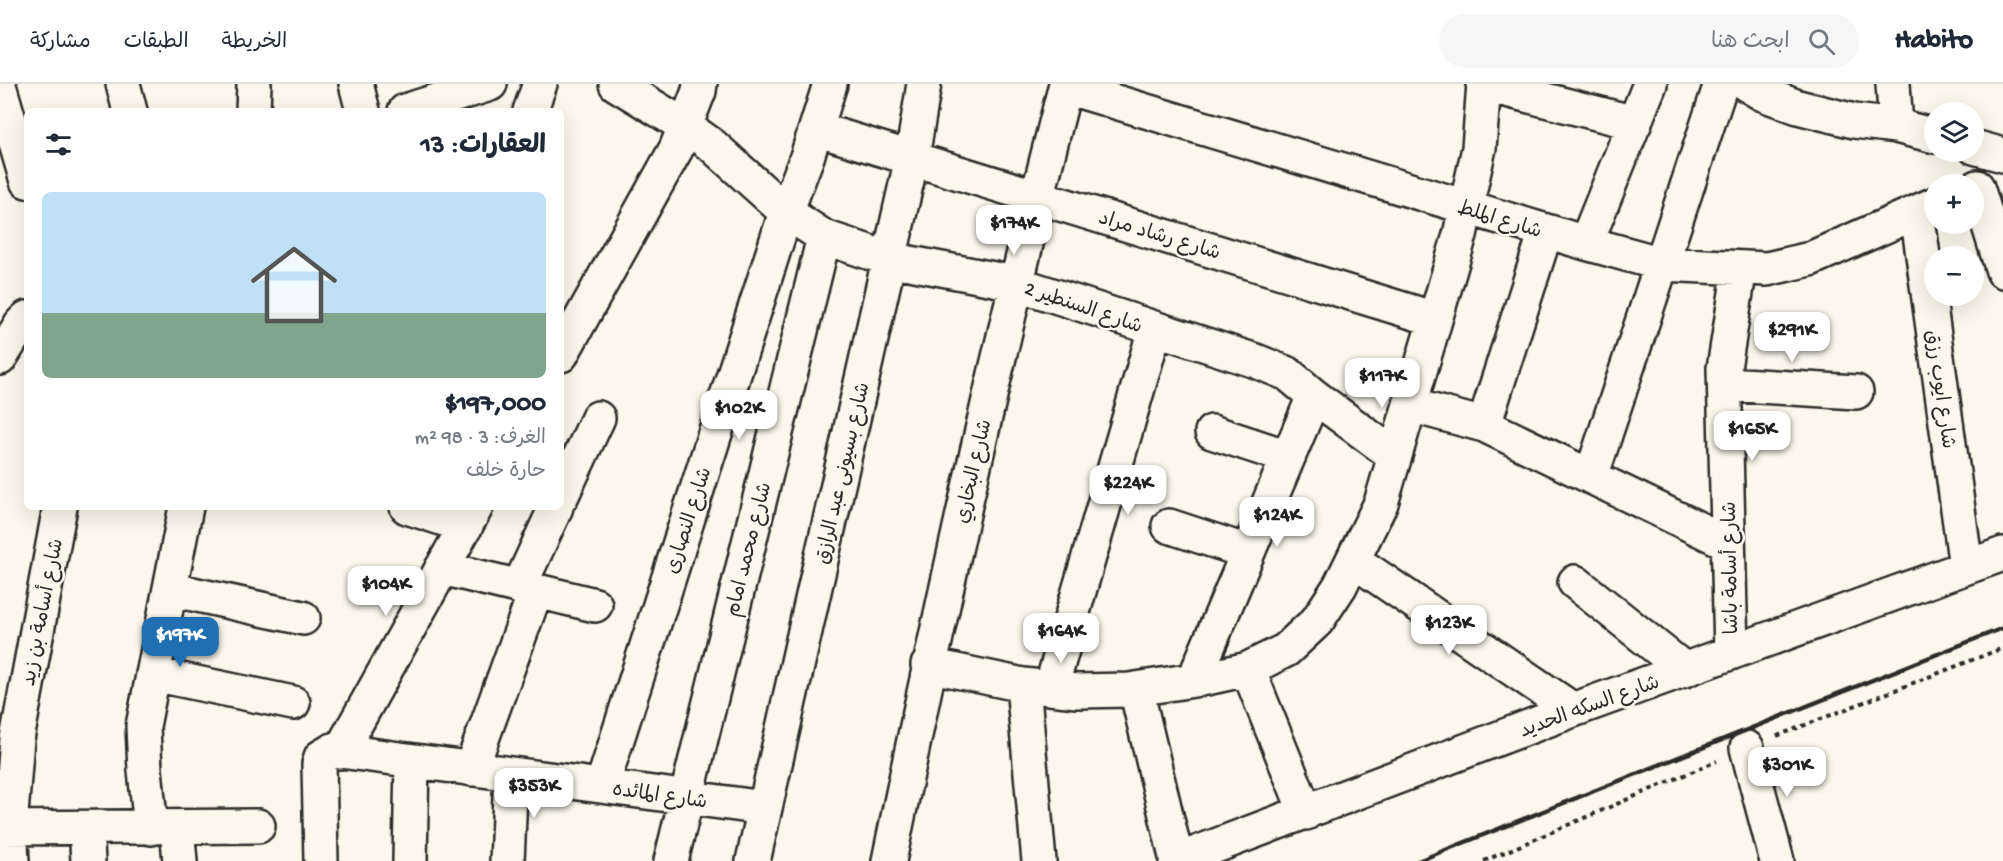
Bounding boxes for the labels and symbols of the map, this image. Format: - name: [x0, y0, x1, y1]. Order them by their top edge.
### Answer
- street label: شارع الملط: [1454, 197, 1544, 245]
- pin: $174K: [972, 205, 1056, 256]
- street label: شارع رشاد مراد: [1095, 207, 1223, 267]
- street label: شارع السنطير 2: [1021, 277, 1145, 340]
- pin: $291K: [1750, 312, 1834, 363]
- street label: شارع ايوب رزق: [1919, 328, 1959, 450]
- pin: $117K: [1340, 358, 1424, 409]
- street label: شارع بسيونى عبد الرازق: [811, 380, 877, 567]
- pin: $102K: [697, 390, 781, 441]
- pin: $165K: [1710, 411, 1794, 462]
- street label: شارع البخاري: [951, 417, 999, 526]
- street label: شارع النصارى: [661, 465, 718, 577]
- pin: $224K: [1086, 465, 1170, 516]
- street label: شارع محمد امام: [722, 480, 778, 619]
- pin: $124K: [1235, 497, 1319, 548]
- street label: شارع أسامة باشا: [1717, 501, 1745, 635]
- street label: شارع أسامة بن زيد: [16, 536, 70, 688]
- pin: $104K: [344, 566, 428, 617]
- pin: $123K: [1407, 605, 1491, 656]
- pin: $164K: [1019, 613, 1103, 664]
- pin: $197K: [138, 617, 222, 668]
- street label: شارع السكه الحديد: [1517, 671, 1663, 744]
- pin: $301K: [1745, 747, 1829, 798]
- pin: $353K: [492, 768, 576, 819]
- street label: شارع المائده: [611, 778, 709, 815]

